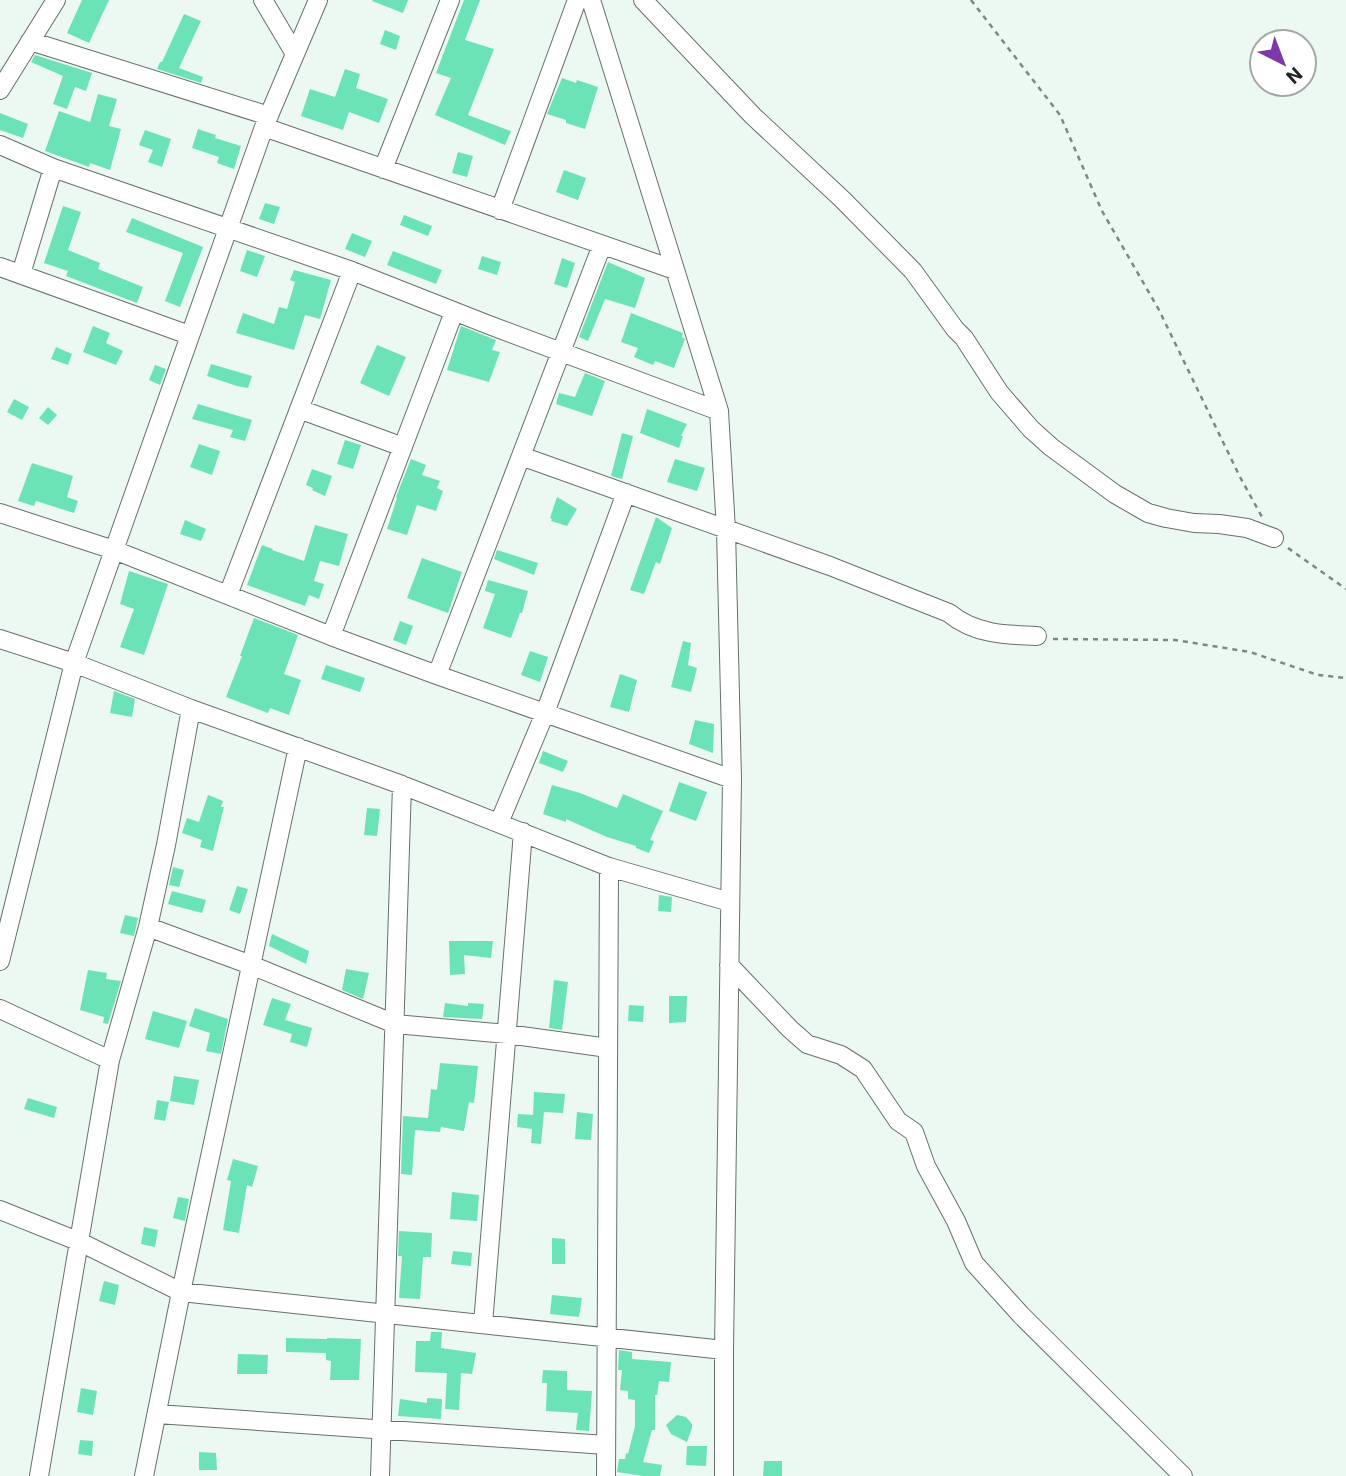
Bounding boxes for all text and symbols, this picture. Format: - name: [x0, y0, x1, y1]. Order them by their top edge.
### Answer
- north arrow: [1248, 28, 1318, 98]
- text: N: [1281, 62, 1307, 88]

